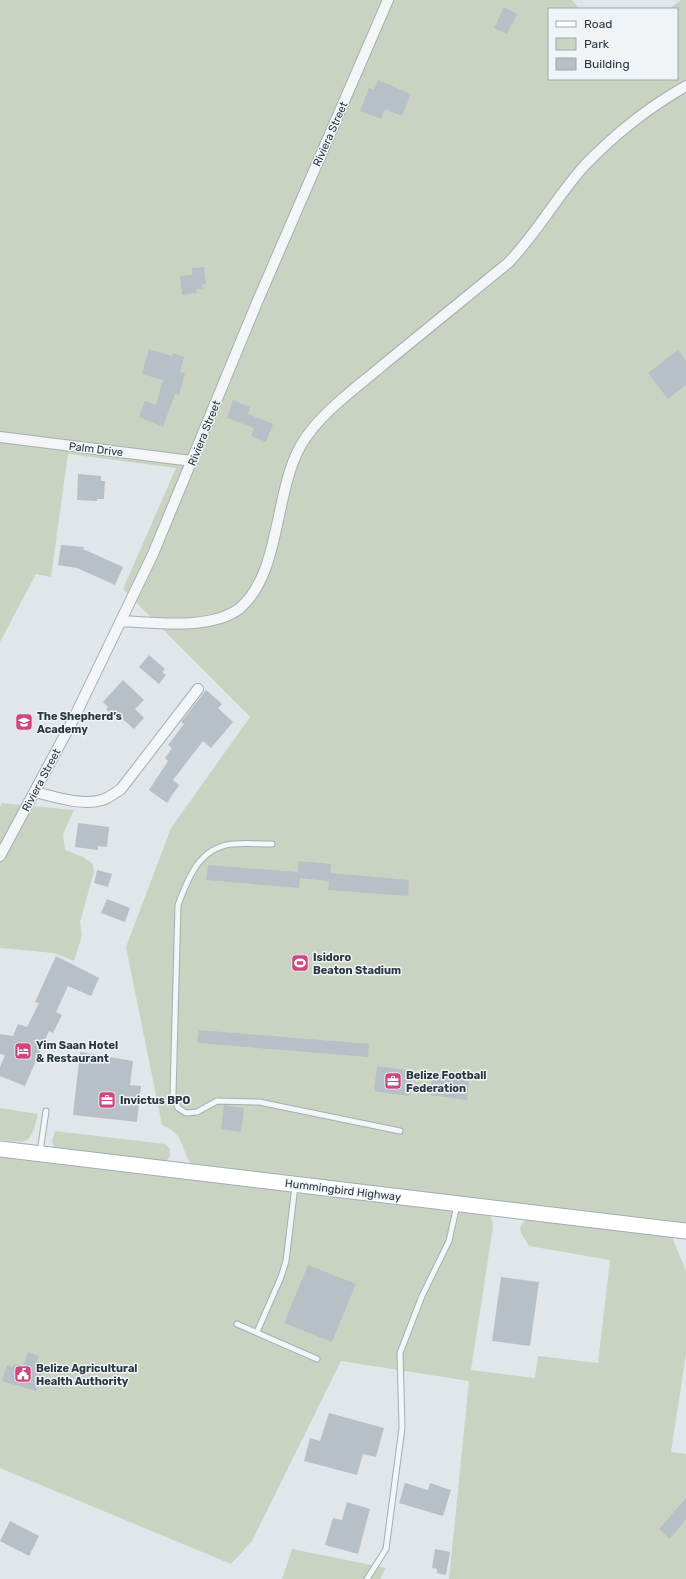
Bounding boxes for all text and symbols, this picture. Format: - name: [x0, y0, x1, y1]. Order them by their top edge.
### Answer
- legend: [548, 8, 678, 80]
- text: Road: [584, 17, 612, 31]
- text: Park: [584, 37, 610, 51]
- text: Building: [584, 57, 630, 71]
- street label: Riviera Street: [310, 99, 351, 169]
- street label: Riviera Street: [185, 398, 224, 468]
- street label: Palm Drive: [68, 440, 124, 459]
- place label: The Shepherd’s Academy: [37, 710, 122, 736]
- school or university icon: The Shepherd’s Academy: [14, 712, 34, 732]
- street label: Riviera Street: [19, 746, 64, 814]
- place label: Isidoro Beaton Stadium: [313, 951, 401, 977]
- sports icon: Isidoro Beaton Stadium: [290, 953, 310, 973]
- place label: Yim Saan Hotel & Restaurant: [36, 1039, 118, 1065]
- hotel icon: Yim Saan Hotel & Restaurant: [13, 1041, 33, 1061]
- place label: Belize Football Federation: [406, 1069, 486, 1095]
- office icon: Belize Football Federation: [383, 1071, 403, 1091]
- office icon: Invictus BPO: [97, 1090, 117, 1110]
- place label: Invictus BPO: [120, 1094, 190, 1107]
- street label: Hummingbird Highway: [284, 1177, 402, 1204]
- place label: Belize Agricultural Health Authority: [36, 1362, 138, 1388]
- public building icon: Belize Agricultural Health Authority: [13, 1364, 33, 1384]

